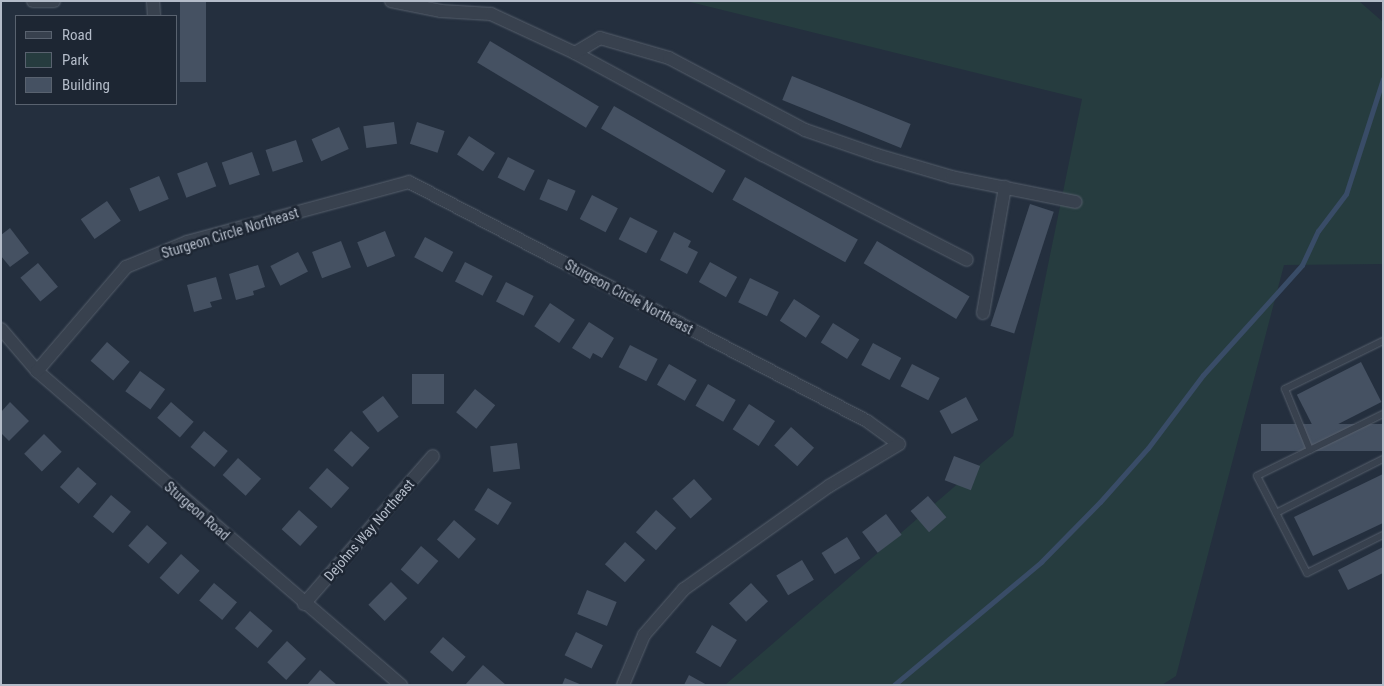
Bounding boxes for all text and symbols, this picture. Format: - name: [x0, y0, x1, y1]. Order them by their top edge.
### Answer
- legend: [15, 15, 178, 105]
- text: Road: [62, 26, 92, 44]
- text: Park: [62, 51, 89, 69]
- text: Building: [62, 76, 110, 94]
- street label: Sturgeon Circle Northeast: [159, 204, 301, 262]
- street label: Sturgeon Circle Northeast: [562, 256, 696, 338]
- street label: Dejohns Way Northeast: [320, 476, 418, 584]
- street label: Sturgeon Road: [161, 478, 233, 544]

